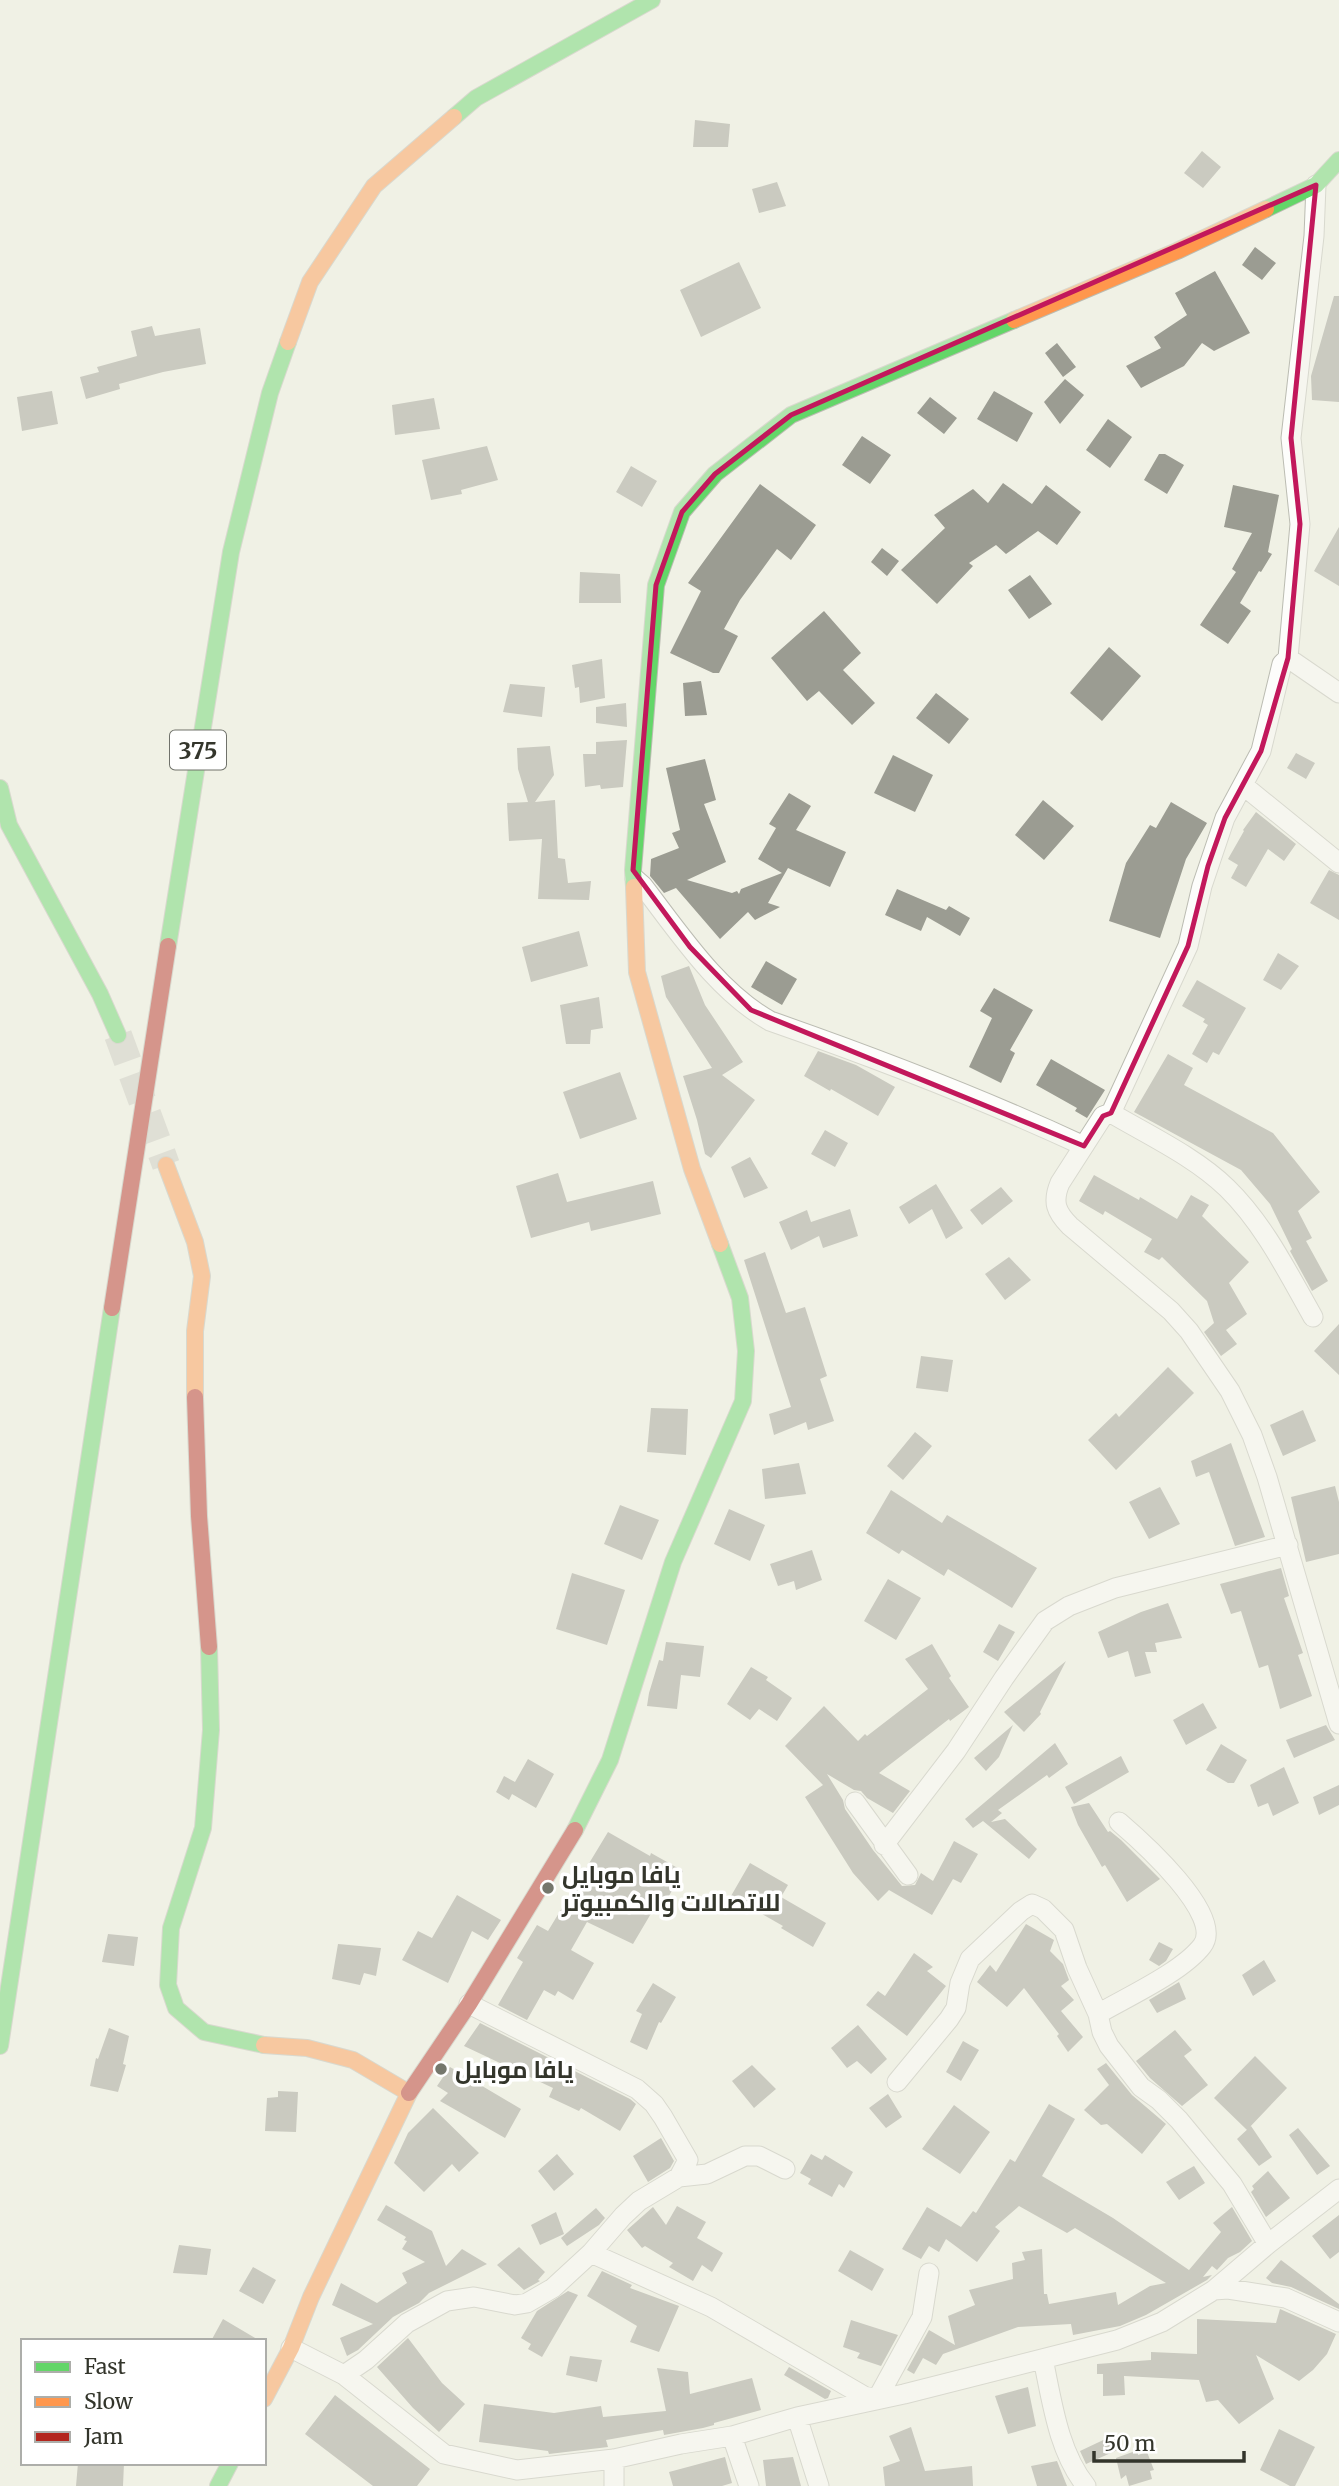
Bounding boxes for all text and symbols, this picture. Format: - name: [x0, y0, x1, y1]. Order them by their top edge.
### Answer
- road number: 375: [170, 730, 226, 770]
- place label: يافا موبايل للاتصالات والكمبيوتر: [561, 1859, 780, 1918]
- marker: يافا موبايل للاتصالات والكمبيوتر: [540, 1880, 556, 1896]
- place label: يافا موبايل: [455, 2054, 574, 2085]
- marker: يافا موبايل: [433, 2061, 449, 2077]
- legend: [21, 2339, 266, 2465]
- text: Fast: [84, 2353, 126, 2380]
- text: Slow: [84, 2388, 133, 2415]
- scale bar: [1094, 2420, 1244, 2464]
- text: Jam: [83, 2423, 123, 2450]
- text: 50 m: [1104, 2430, 1155, 2457]

